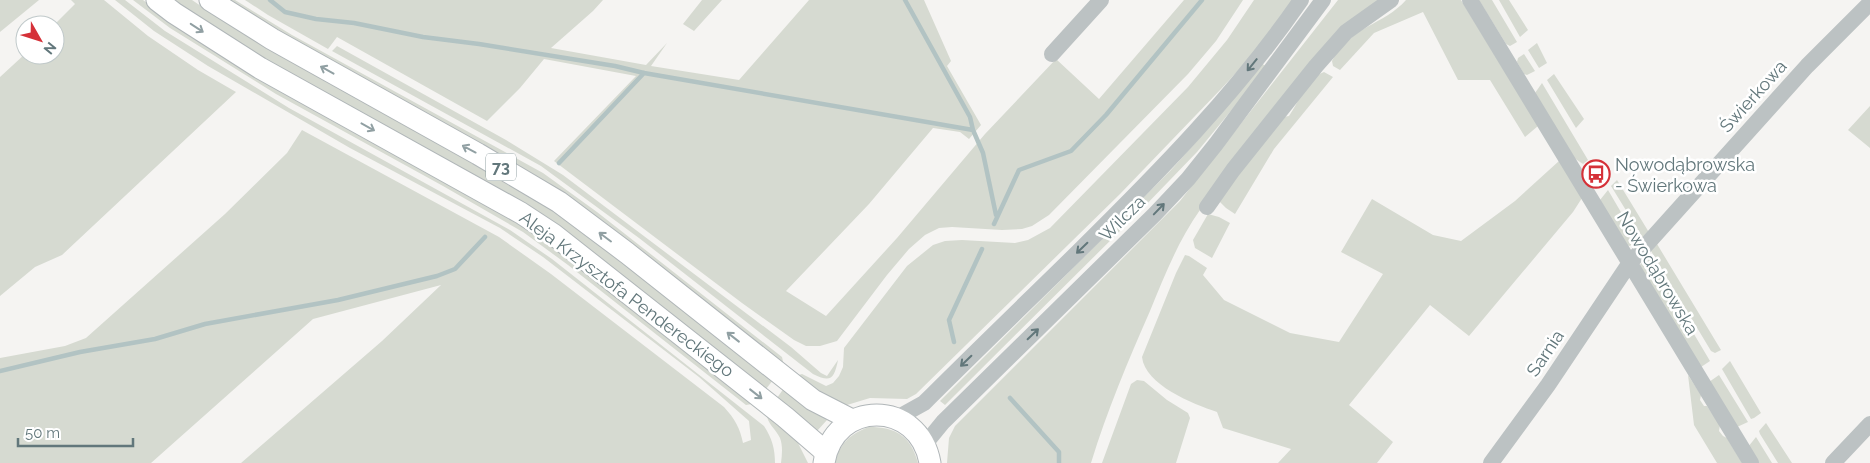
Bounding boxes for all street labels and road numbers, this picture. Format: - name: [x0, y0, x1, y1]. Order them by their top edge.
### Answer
- street label: Świerkowa: [1714, 55, 1791, 136]
- road number: 73: [486, 154, 516, 180]
- street label: Wilcza: [1095, 191, 1149, 245]
- street label: Aleja Krzysztofa Pendereckiego: [516, 207, 738, 382]
- street label: Nowodąbrowska: [1613, 208, 1703, 338]
- street label: Sarnia: [1522, 326, 1568, 380]

